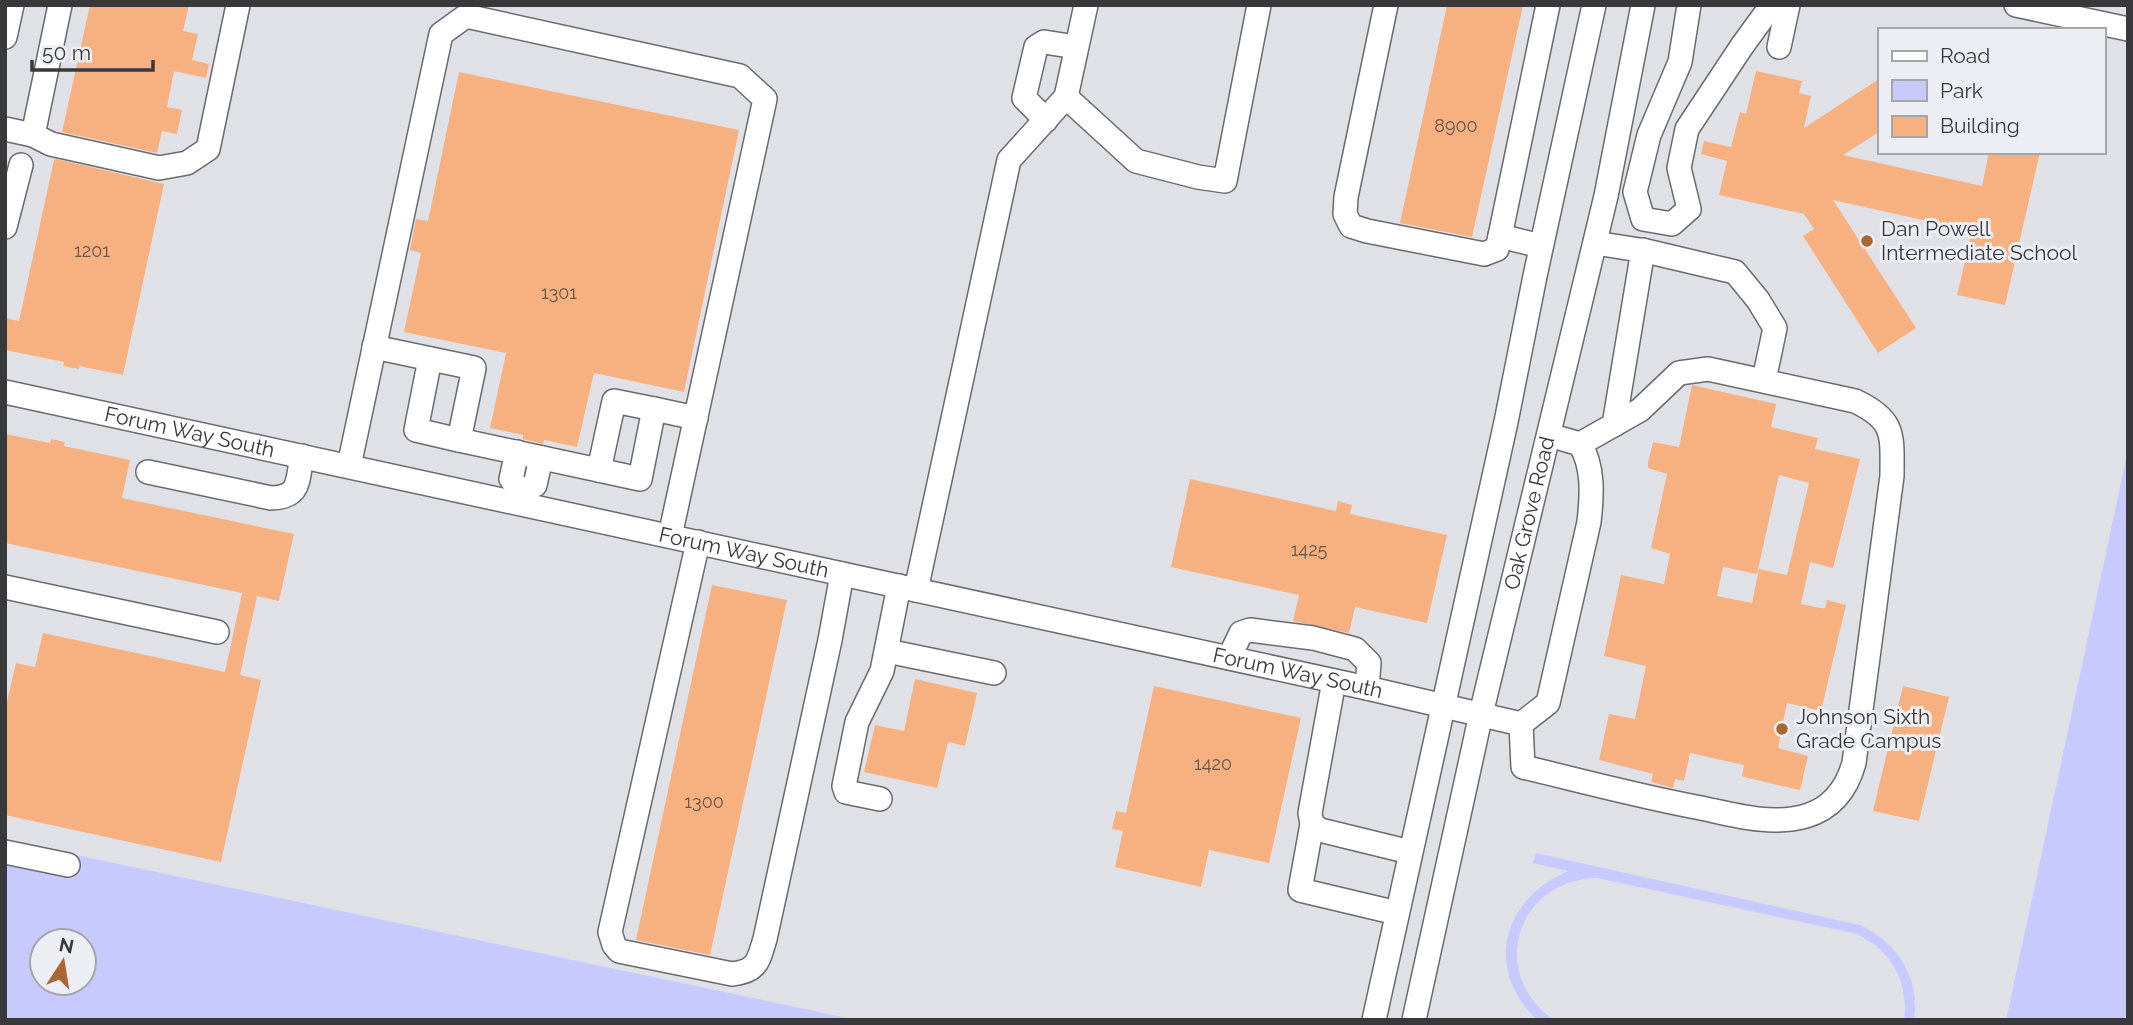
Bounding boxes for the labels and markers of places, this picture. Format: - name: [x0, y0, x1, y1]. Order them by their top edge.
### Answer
- place label: Dan Powell Intermediate School: [1881, 216, 2078, 265]
- marker: Dan Powell Intermediate School: [1859, 233, 1875, 249]
- place label: Johnson Sixth Grade Campus: [1796, 704, 1941, 753]
- marker: Johnson Sixth Grade Campus: [1774, 721, 1790, 737]

